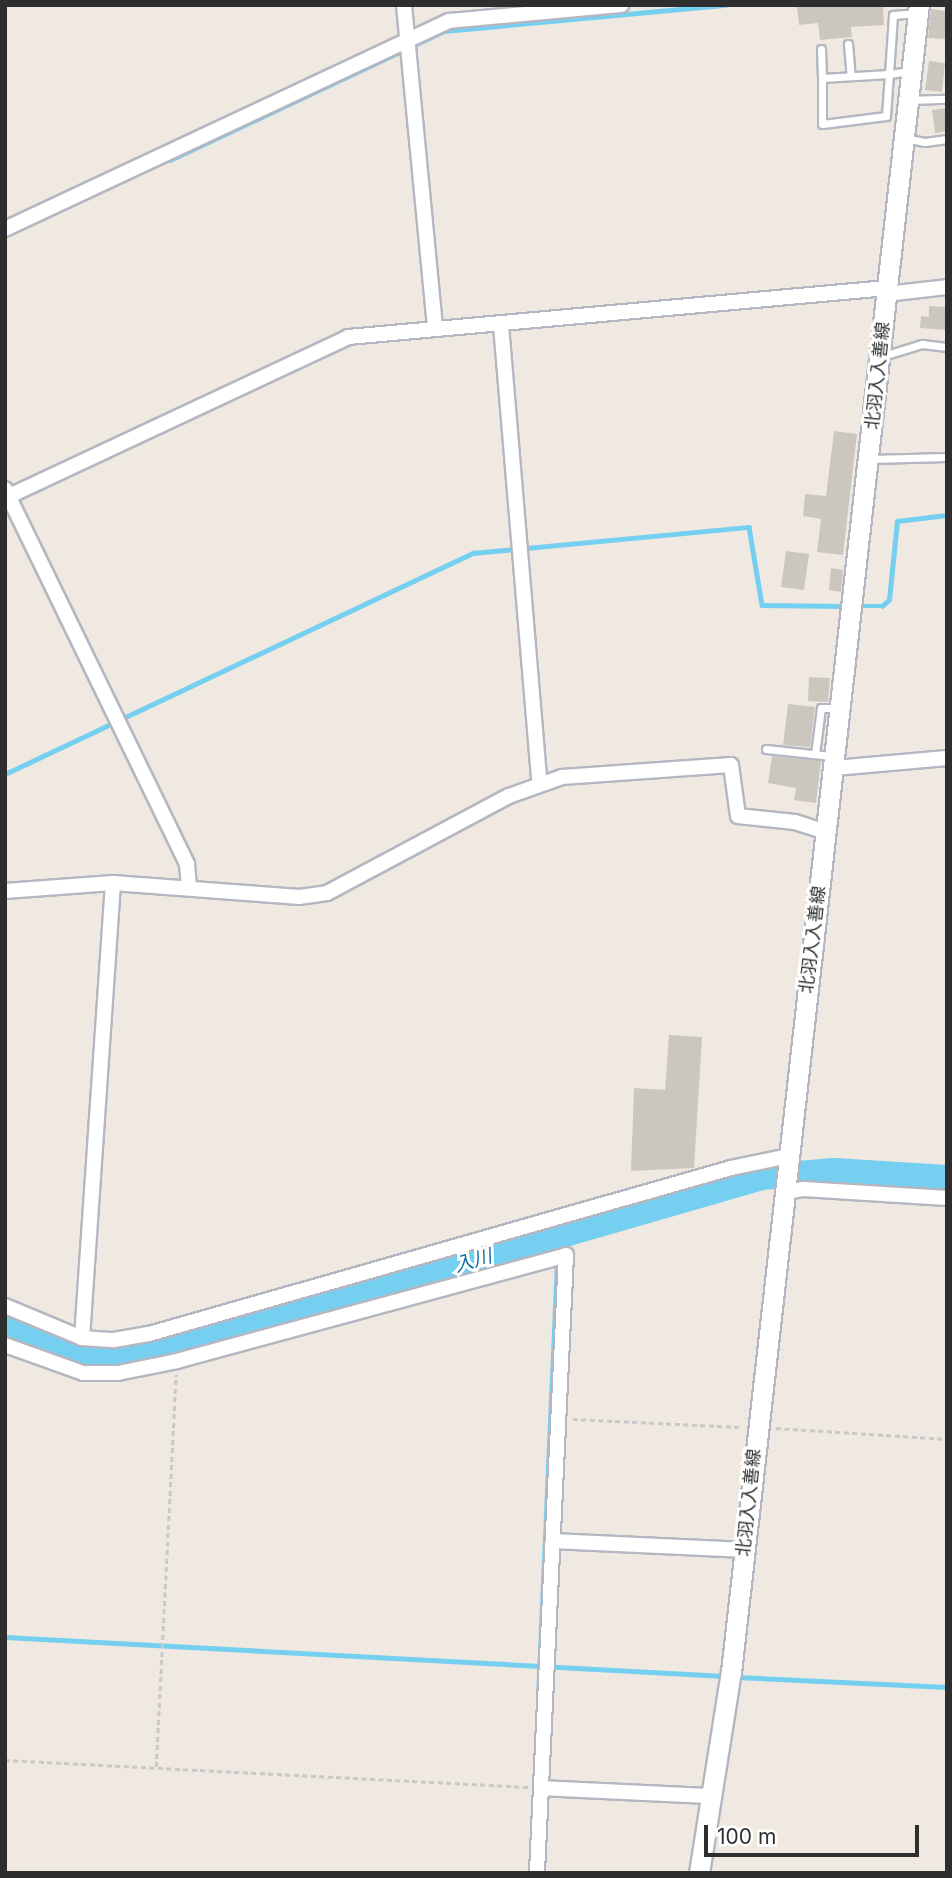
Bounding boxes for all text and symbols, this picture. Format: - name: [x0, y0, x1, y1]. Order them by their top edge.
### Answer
- street label: 北羽入入善線: [862, 321, 894, 431]
- street label: 北羽入入善線: [796, 885, 830, 995]
- water label: 入川: [452, 1245, 494, 1277]
- street label: 北羽入入善線: [733, 1448, 765, 1558]
- scale bar: [707, 1812, 922, 1856]
- text: 100 m: [717, 1824, 776, 1849]

